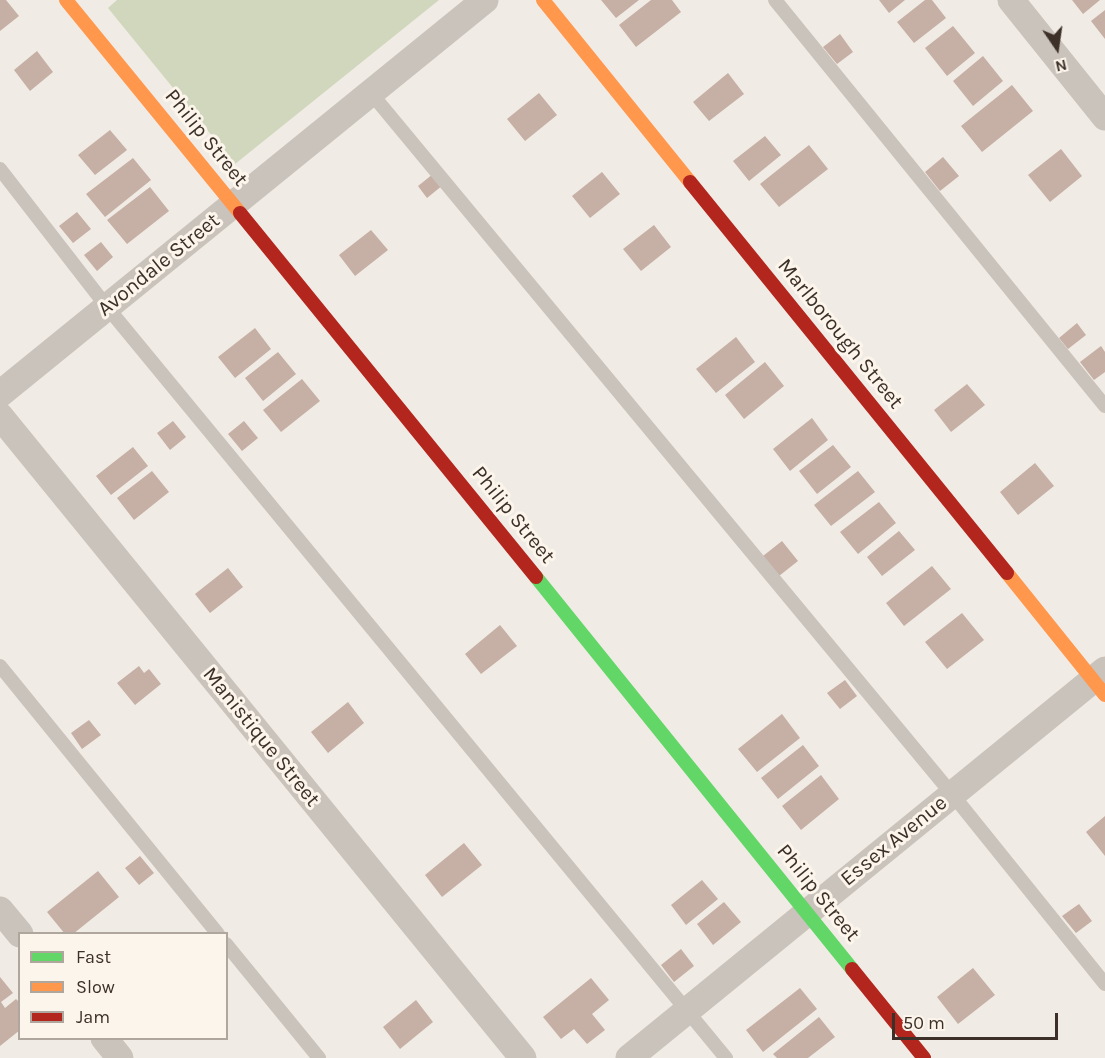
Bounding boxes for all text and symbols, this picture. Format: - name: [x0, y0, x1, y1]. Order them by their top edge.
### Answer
- north arrow: [1027, 18, 1087, 78]
- text: N: [1053, 55, 1069, 77]
- street label: Philip Street: [159, 84, 253, 192]
- street label: Avondale Street: [93, 208, 225, 322]
- street label: Marlborough Street: [772, 254, 908, 414]
- street label: Philip Street: [466, 461, 560, 569]
- street label: Manistique Street: [197, 662, 325, 812]
- street label: Essex Avenue: [836, 790, 952, 892]
- street label: Philip Street: [771, 839, 865, 947]
- legend: [18, 932, 228, 1040]
- text: Fast: [76, 946, 111, 968]
- text: Slow: [76, 976, 115, 998]
- scale bar: [895, 1001, 1062, 1039]
- text: Jam: [76, 1006, 110, 1028]
- text: 50 m: [903, 1012, 945, 1034]

